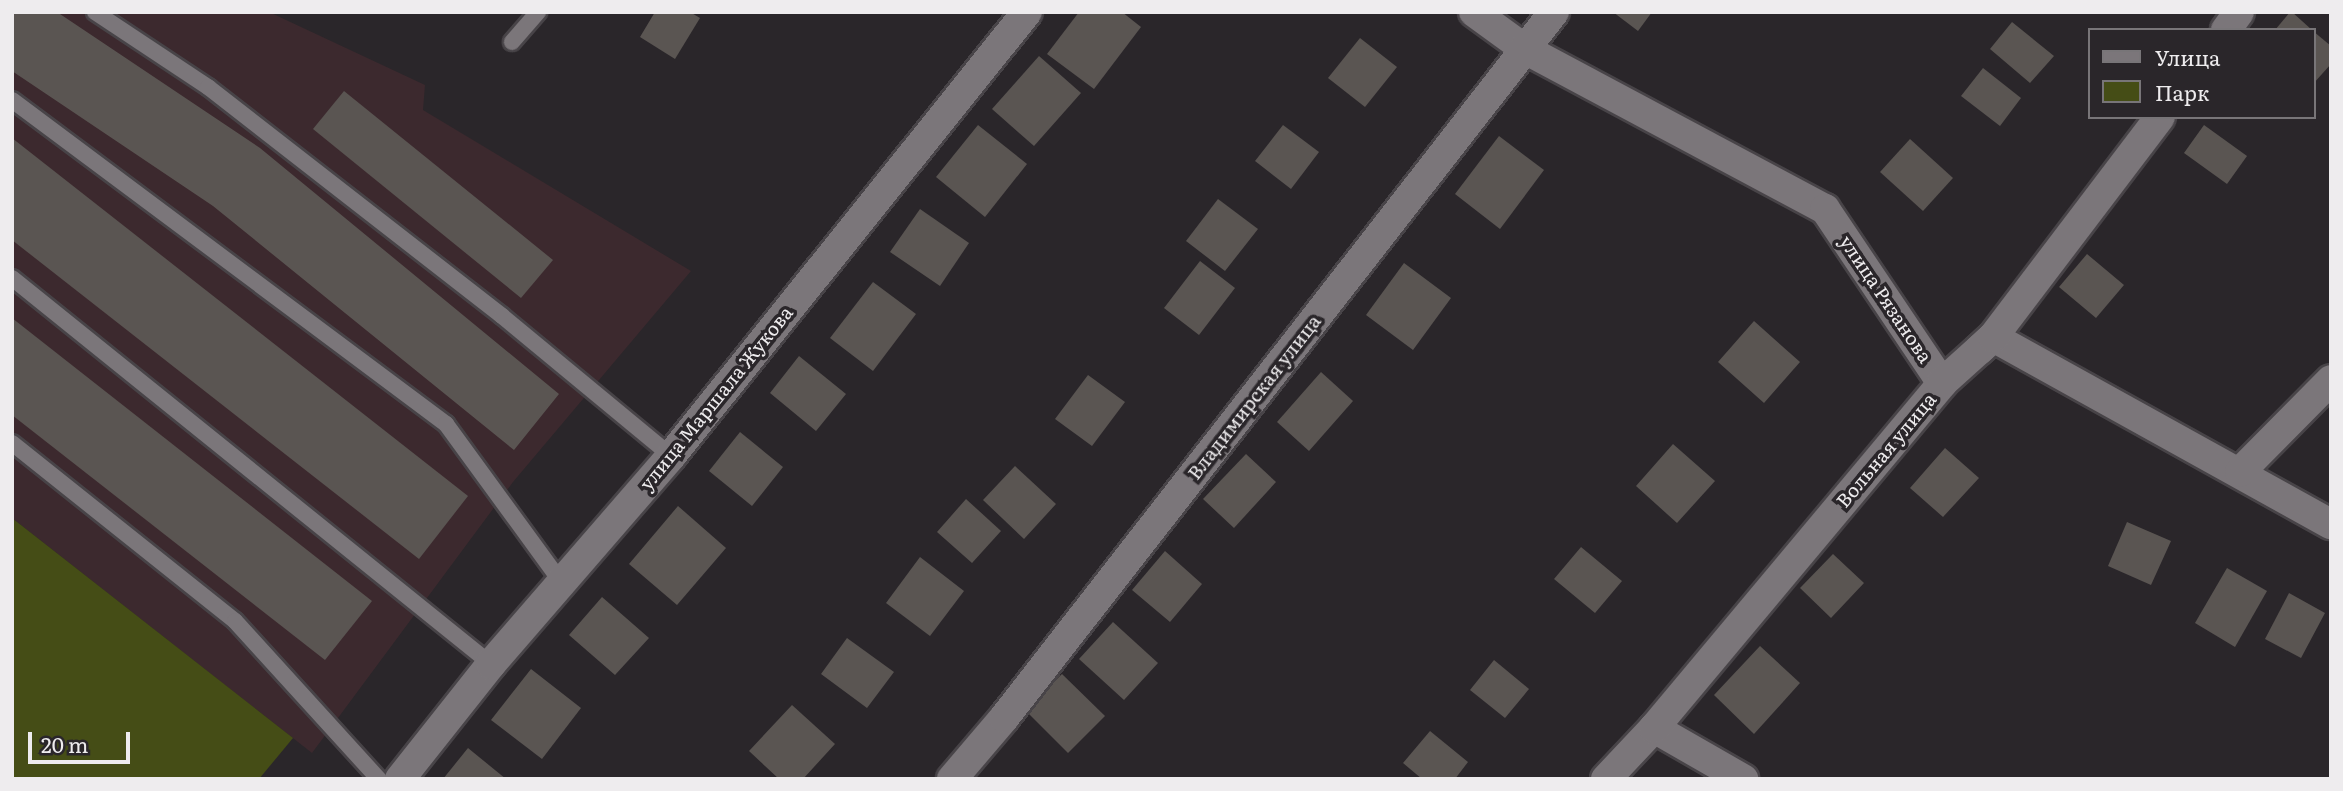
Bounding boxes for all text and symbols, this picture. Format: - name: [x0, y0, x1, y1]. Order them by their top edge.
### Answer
- legend: [2088, 28, 2315, 119]
- text: Улица: [2155, 41, 2220, 72]
- text: Парк: [2155, 76, 2209, 107]
- street label: улица Рязанова: [1835, 231, 1937, 367]
- street label: улица Маршала Жукова: [635, 301, 797, 495]
- street label: Владимирская улица: [1183, 310, 1325, 484]
- street label: Вольная улица: [1831, 388, 1941, 512]
- scale bar: [32, 718, 133, 762]
- text: 20 m: [41, 728, 88, 759]

